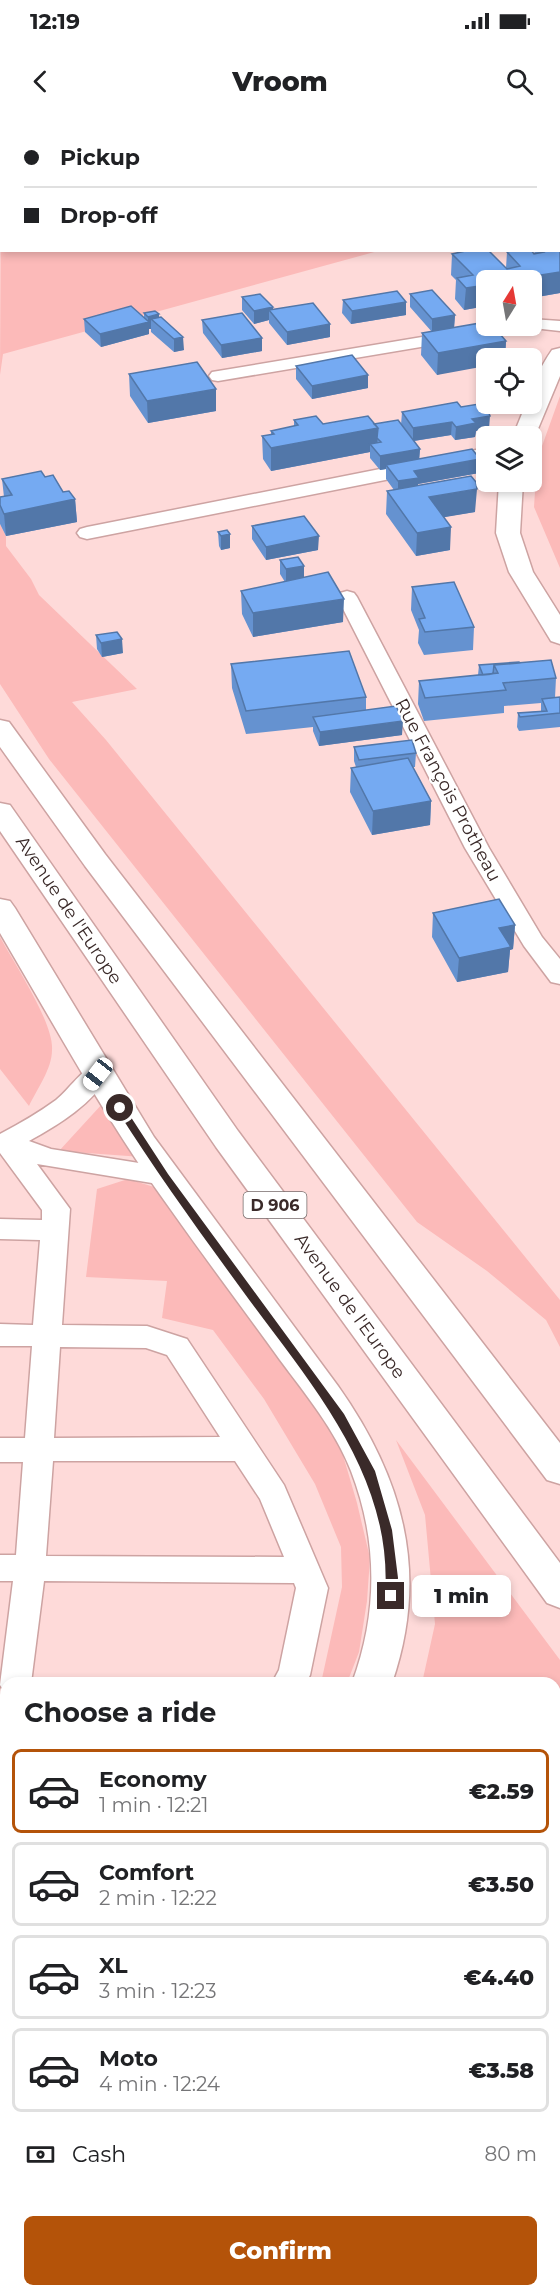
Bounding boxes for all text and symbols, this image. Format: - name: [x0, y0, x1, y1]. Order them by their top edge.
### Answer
- text: 12:19: [30, 8, 80, 35]
- icon: back: [24, 65, 57, 98]
- text: Vroom: [232, 65, 328, 98]
- icon: search: [503, 65, 536, 98]
- text: Pickup: [60, 144, 140, 171]
- text: Drop-off: [60, 202, 158, 229]
- north arrow: [476, 270, 542, 336]
- map controls: [476, 270, 542, 492]
- button: locate: [476, 348, 542, 414]
- button: layers: [476, 426, 542, 492]
- street label: Rue François Protheau: [390, 695, 506, 885]
- street label: Avenue de l'Europe: [11, 832, 127, 988]
- car: [80, 1054, 116, 1094]
- route start: [106, 1094, 133, 1121]
- road number: D 906: [244, 1192, 306, 1218]
- street label: Avenue de l'Europe: [290, 1229, 410, 1383]
- callout: 1 min: [412, 1575, 511, 1617]
- route end: [377, 1582, 404, 1609]
- text: 1 min: [434, 1584, 489, 1608]
- text: Choose a ride: [24, 1696, 216, 1729]
- icon: car: [27, 1764, 81, 1818]
- text: Economy: [99, 1766, 207, 1793]
- text: €2.59: [469, 1778, 534, 1805]
- text: 1 min · 12:21: [99, 1793, 209, 1817]
- icon: car: [27, 1857, 81, 1911]
- text: Comfort: [99, 1859, 194, 1886]
- text: €3.50: [468, 1871, 534, 1898]
- text: 2 min · 12:22: [99, 1886, 217, 1910]
- icon: car: [27, 1950, 81, 2004]
- text: XL: [99, 1952, 128, 1979]
- text: €4.40: [463, 1964, 534, 1991]
- text: 3 min · 12:23: [99, 1979, 217, 2003]
- icon: car: [27, 2043, 81, 2097]
- text: Moto: [99, 2045, 158, 2072]
- text: €3.58: [468, 2057, 534, 2084]
- text: 4 min · 12:24: [99, 2072, 220, 2096]
- icon: cash: [24, 2138, 57, 2171]
- text: Cash: [72, 2141, 126, 2168]
- text: 80 m: [485, 2142, 537, 2166]
- button: Confirm: [24, 2216, 537, 2285]

